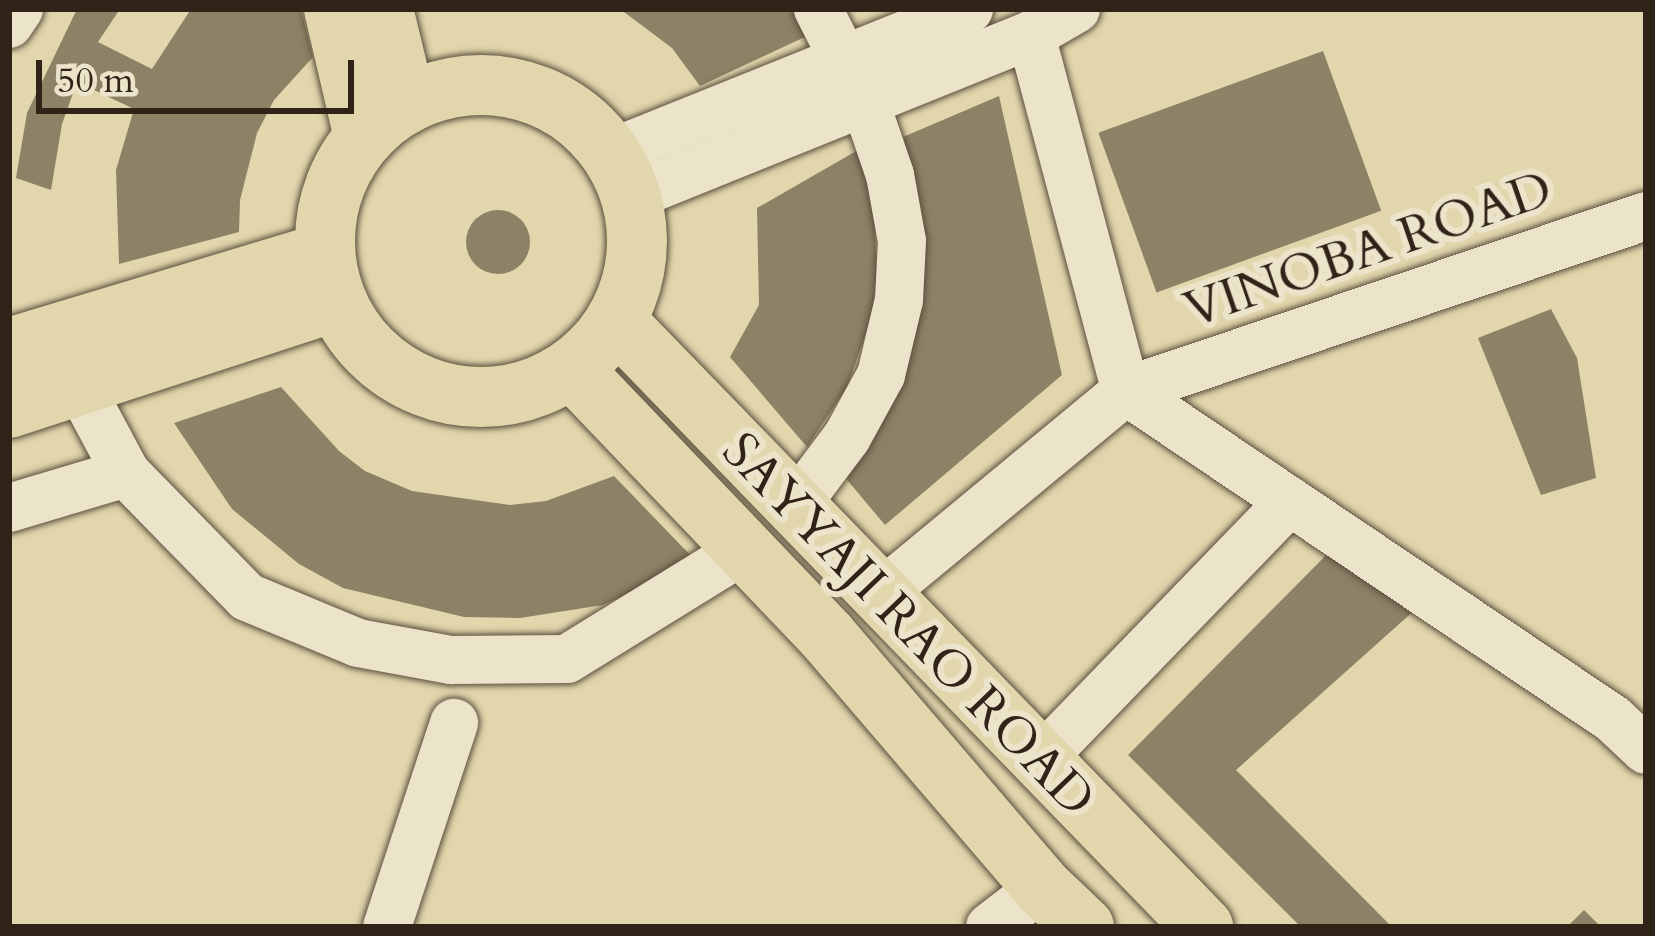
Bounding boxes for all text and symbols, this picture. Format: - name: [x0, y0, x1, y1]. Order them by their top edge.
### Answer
- scale bar: [42, 36, 360, 110]
- text: 50 m: [57, 56, 134, 105]
- street label: VINOBA ROAD: [1176, 159, 1560, 341]
- street label: SAYYAJI RAO ROAD: [709, 421, 1107, 829]

